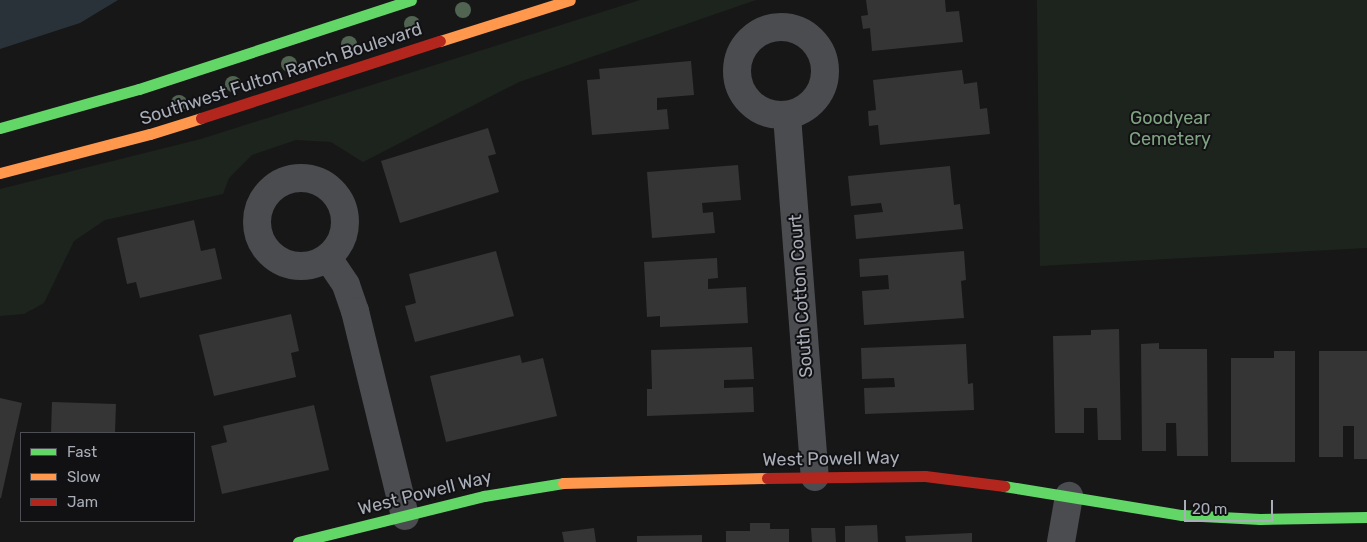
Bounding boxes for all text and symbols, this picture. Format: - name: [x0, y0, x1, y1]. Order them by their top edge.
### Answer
- street label: Southwest Fulton Ranch Boulevard: [137, 18, 425, 130]
- park label: Goodyear Cemetery: [1129, 108, 1211, 150]
- street label: South Cotton Court: [785, 214, 817, 378]
- legend: [20, 432, 195, 522]
- text: Fast: [67, 443, 97, 461]
- street label: West Powell Way: [762, 447, 900, 471]
- street label: West Powell Way: [356, 466, 494, 520]
- text: Slow: [67, 468, 100, 486]
- scale bar: [1187, 490, 1276, 522]
- text: Jam: [67, 493, 98, 511]
- text: 20 m: [1192, 500, 1227, 518]

